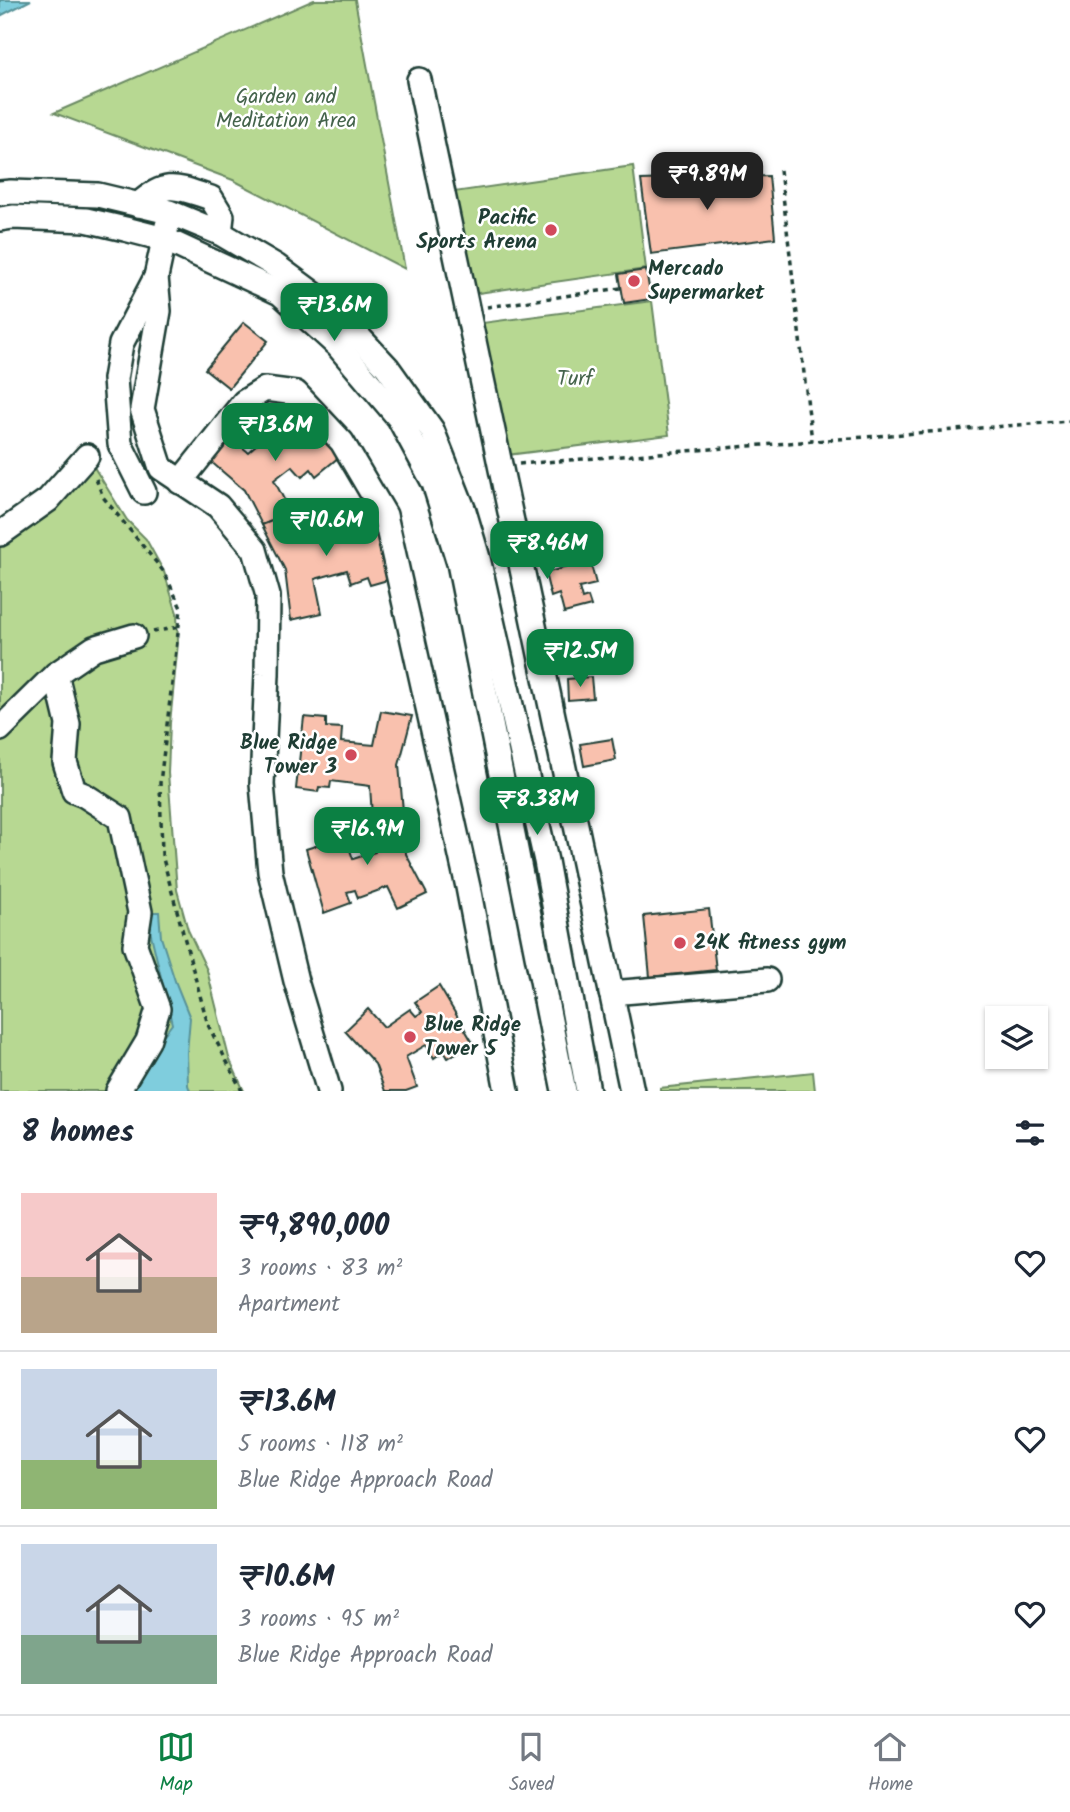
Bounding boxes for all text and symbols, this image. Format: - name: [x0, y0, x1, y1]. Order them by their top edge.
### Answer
- park label: Garden and Meditation Area: [216, 81, 356, 138]
- pin: ₹9.89M: [650, 152, 764, 212]
- text: ₹9.89M: [667, 157, 747, 193]
- place label: Pacific Sports Arena: [416, 202, 537, 259]
- marker: Pacific Sports Arena: [543, 222, 559, 238]
- place label: Mercado Supermarket: [648, 253, 765, 310]
- marker: Mercado Supermarket: [626, 273, 642, 289]
- pin: ₹13.6M: [277, 284, 391, 343]
- text: ₹13.6M: [297, 288, 371, 324]
- park label: Turf: [557, 363, 595, 396]
- pin: ₹13.6M: [218, 404, 332, 463]
- text: ₹13.6M: [238, 408, 312, 444]
- pin: ₹10.6M: [269, 498, 383, 558]
- text: ₹10.6M: [289, 503, 363, 539]
- pin: ₹8.46M: [490, 522, 604, 581]
- text: ₹8.46M: [506, 526, 588, 562]
- pin: ₹12.5M: [523, 630, 637, 689]
- text: ₹12.5M: [543, 634, 617, 670]
- place label: Blue Ridge Tower 3: [240, 727, 338, 784]
- marker: Blue Ridge Tower 3: [343, 747, 359, 763]
- pin: ₹8.38M: [480, 778, 594, 837]
- text: ₹8.38M: [496, 782, 578, 818]
- pin: ₹16.9M: [310, 808, 424, 867]
- text: ₹16.9M: [330, 812, 404, 848]
- place label: 24K fitness gym: [694, 927, 847, 960]
- marker: 24K fitness gym: [672, 935, 688, 951]
- map controls: [985, 1006, 1048, 1069]
- button: layers: [985, 1006, 1048, 1069]
- place label: Blue Ridge Tower 5: [424, 1009, 521, 1066]
- marker: Blue Ridge Tower 5: [402, 1029, 418, 1045]
- text: 8 homes: [21, 1109, 134, 1157]
- icon: filters: [1011, 1114, 1049, 1152]
- text: ₹9,890,000: [238, 1203, 389, 1251]
- icon: home: [77, 1221, 161, 1305]
- icon: heart: [1011, 1244, 1049, 1282]
- text: 3 rooms · 83 m²: [238, 1251, 402, 1287]
- text: Apartment: [238, 1287, 340, 1323]
- text: ₹13.6M: [238, 1379, 336, 1427]
- icon: home: [77, 1397, 161, 1481]
- icon: heart: [1011, 1420, 1049, 1458]
- text: 5 rooms · 118 m²: [238, 1427, 403, 1463]
- text: Blue Ridge Approach Road: [238, 1463, 493, 1499]
- text: ₹10.6M: [238, 1554, 335, 1602]
- icon: home: [77, 1572, 161, 1656]
- icon: heart: [1011, 1595, 1049, 1633]
- text: 3 rooms · 95 m²: [238, 1602, 399, 1638]
- text: Blue Ridge Approach Road: [238, 1638, 493, 1674]
- tab: Map: [157, 1728, 195, 1800]
- tab: Saved: [509, 1728, 554, 1800]
- tab: Home: [868, 1728, 913, 1800]

